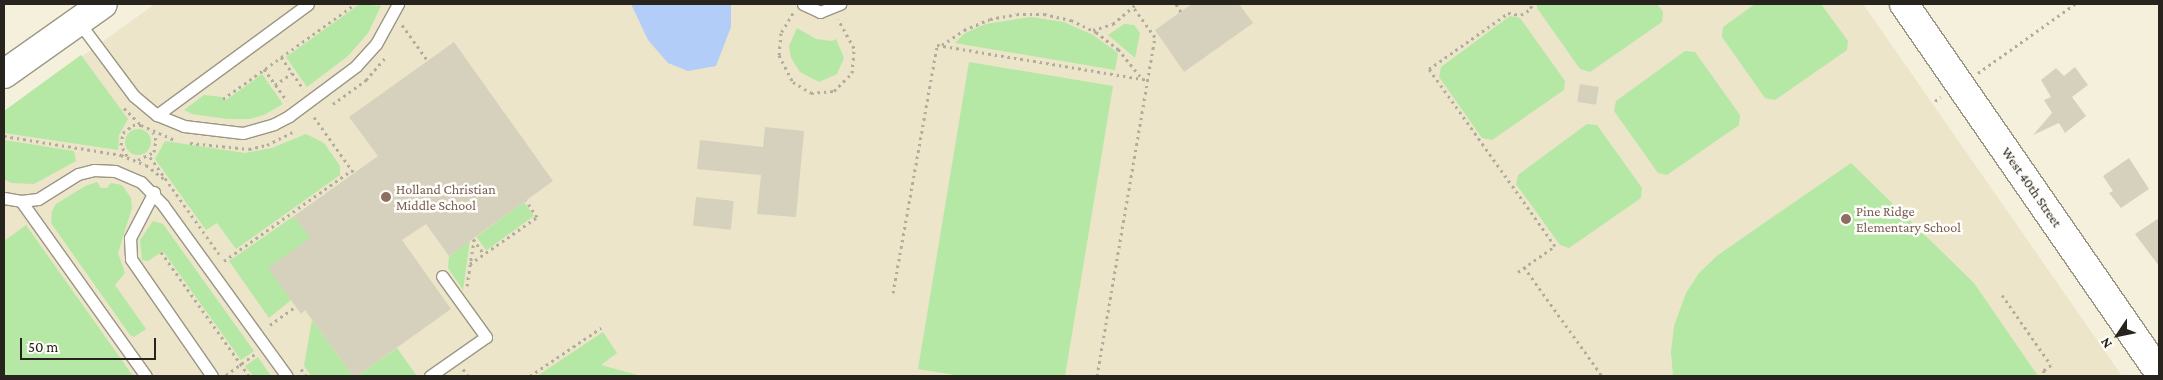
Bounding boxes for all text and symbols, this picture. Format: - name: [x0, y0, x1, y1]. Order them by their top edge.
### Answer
- street label: West 40th Street: [1998, 144, 2066, 230]
- place label: Holland Christian Middle School: [396, 181, 496, 213]
- marker: Holland Christian Middle School: [380, 191, 392, 203]
- place label: Pine Ridge Elementary School: [1856, 203, 1961, 236]
- marker: Pine Ridge Elementary School: [1840, 213, 1852, 225]
- north arrow: [2093, 310, 2143, 360]
- scale bar: [22, 328, 159, 360]
- text: N: [2096, 335, 2115, 352]
- text: 50 m: [28, 339, 58, 355]

